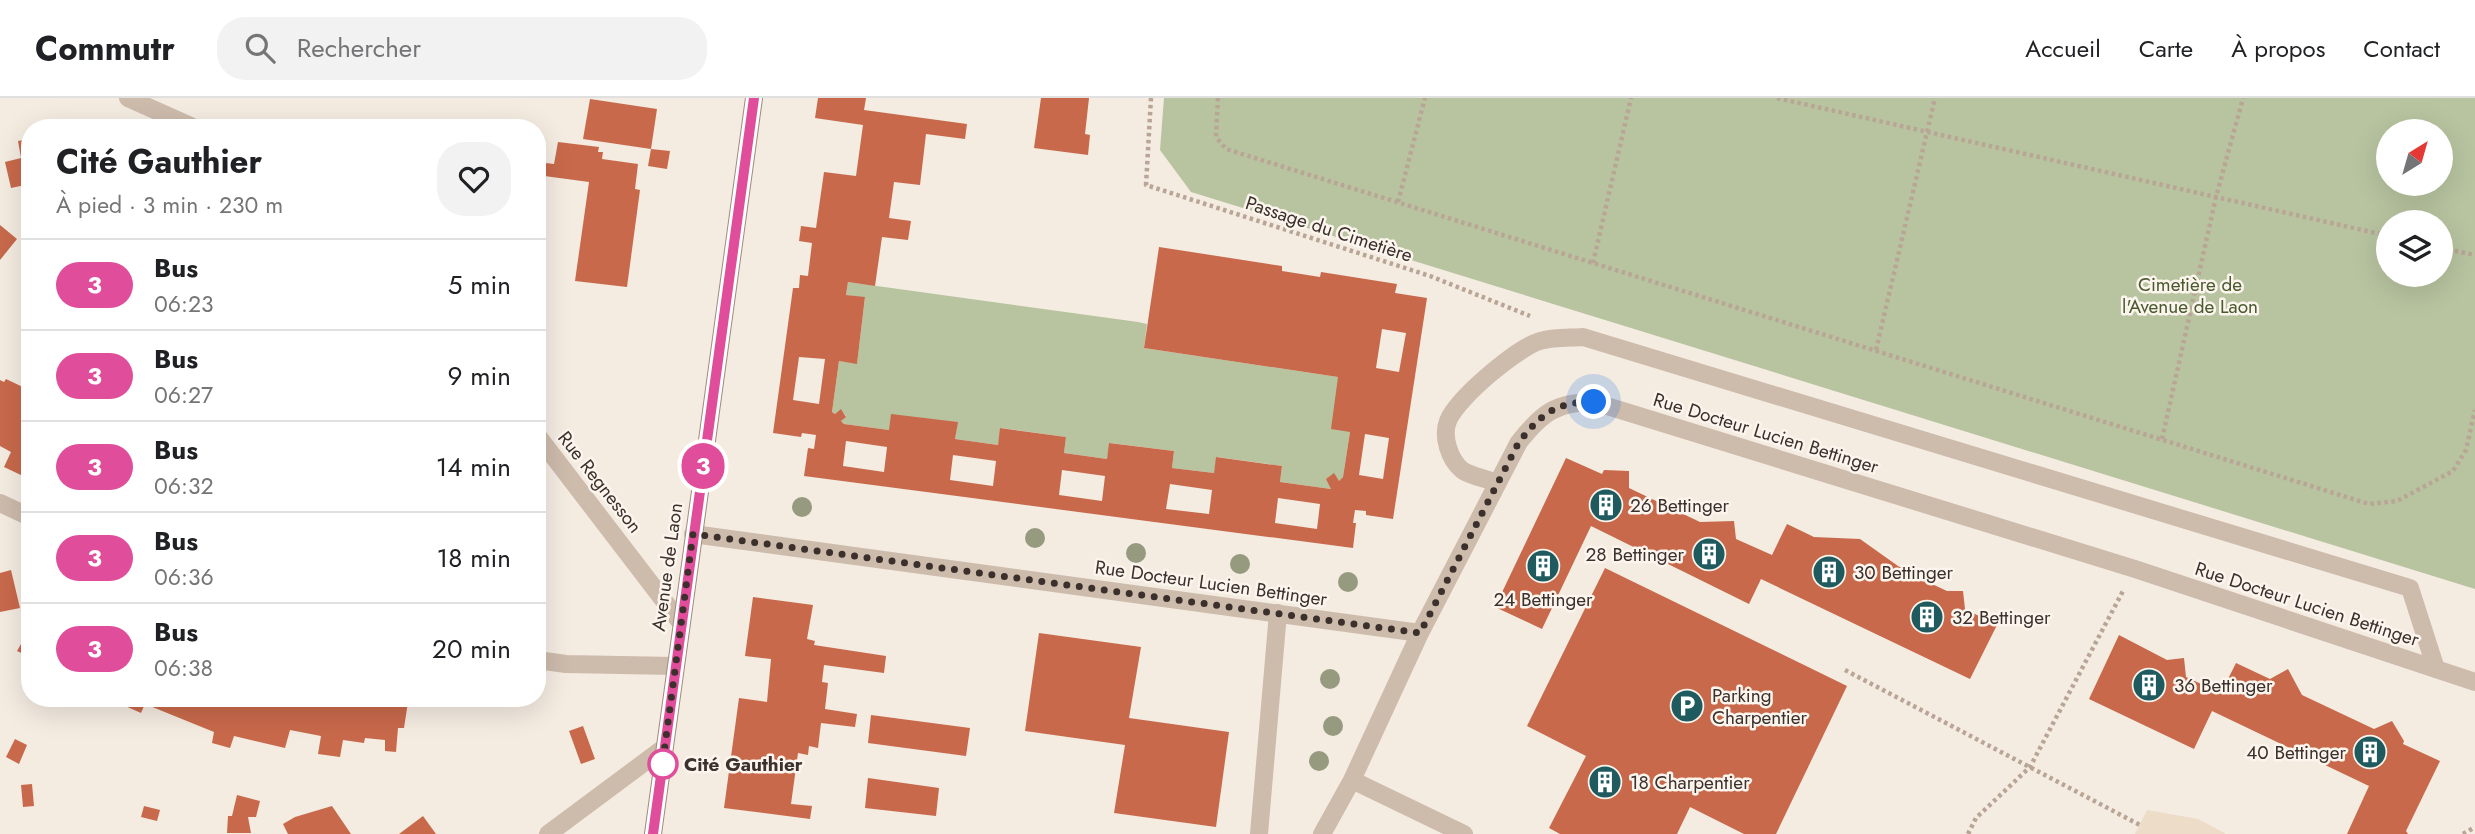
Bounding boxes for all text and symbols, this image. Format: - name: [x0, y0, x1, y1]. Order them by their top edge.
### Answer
- search box: [217, 17, 707, 80]
- text: Commutr: [35, 25, 175, 72]
- icon: search: [241, 29, 279, 67]
- text: Rechercher: [297, 29, 421, 67]
- text: Accueil: [2025, 31, 2101, 66]
- text: Carte: [2139, 31, 2193, 66]
- text: À propos: [2231, 31, 2325, 66]
- text: Contact: [2363, 31, 2440, 66]
- north arrow: [2376, 119, 2454, 196]
- map controls: [2376, 119, 2453, 287]
- text: Cité Gauthier: [56, 138, 262, 185]
- button: heart: [437, 142, 511, 216]
- text: À pied · 3 min · 230 m: [56, 188, 283, 222]
- street label: Passage du Cimetière: [1242, 189, 1416, 269]
- button: layers: [2376, 210, 2453, 287]
- text: Bus: [154, 249, 198, 287]
- text: 5 min: [448, 266, 511, 304]
- text: 3: [87, 267, 102, 302]
- park label: Cimetière de l'Avenue de Laon: [2122, 271, 2258, 320]
- text: 06:23: [154, 287, 214, 321]
- text: Bus: [154, 340, 198, 378]
- text: 9 min: [448, 357, 511, 395]
- text: 3: [87, 358, 102, 393]
- text: 06:27: [154, 378, 213, 412]
- your location: [1576, 384, 1611, 419]
- street label: Rue Docteur Lucien Bettinger: [1650, 386, 1882, 480]
- street label: Rue Regnesson: [552, 425, 648, 539]
- text: Bus: [154, 431, 198, 469]
- line badge: 3: [680, 443, 726, 489]
- text: 14 min: [436, 448, 511, 486]
- text: 3: [696, 448, 710, 483]
- text: 3: [87, 449, 102, 484]
- text: 06:32: [154, 469, 214, 503]
- building icon: 26 Bettinger: [1587, 486, 1625, 524]
- place label: 26 Bettinger: [1630, 492, 1729, 519]
- street label: Avenue de Laon: [645, 501, 689, 633]
- text: Bus: [154, 522, 198, 560]
- building icon: 28 Bettinger: [1690, 535, 1728, 573]
- text: 18 min: [437, 539, 511, 577]
- text: 3: [87, 540, 102, 575]
- place label: 28 Bettinger: [1586, 541, 1684, 568]
- building icon: 24 Bettinger: [1524, 547, 1562, 585]
- street label: Rue Docteur Lucien Bettinger: [1093, 553, 1329, 613]
- building icon: 30 Bettinger: [1810, 553, 1848, 591]
- street label: Rue Docteur Lucien Bettinger: [2191, 555, 2423, 653]
- place label: 30 Bettinger: [1854, 559, 1954, 586]
- text: 06:36: [154, 560, 214, 594]
- place label: 24 Bettinger: [1493, 586, 1593, 613]
- building icon: 32 Bettinger: [1908, 598, 1946, 636]
- place label: 32 Bettinger: [1952, 604, 2051, 631]
- text: Bus: [154, 613, 198, 651]
- text: 20 min: [432, 630, 511, 668]
- text: 3: [87, 631, 102, 666]
- text: 06:38: [154, 651, 213, 685]
- building icon: 36 Bettinger: [2130, 666, 2168, 704]
- place label: 36 Bettinger: [2174, 672, 2273, 699]
- place label: Parking Charpentier: [1712, 682, 1808, 731]
- parking icon: Parking Charpentier: [1668, 687, 1706, 725]
- building icon: 40 Bettinger: [2351, 733, 2389, 771]
- place label: 40 Bettinger: [2246, 739, 2346, 766]
- marker: Cité Gauthier: [648, 749, 678, 779]
- place label: Cité Gauthier: [684, 751, 803, 778]
- building icon: 18 Charpentier: [1586, 763, 1624, 801]
- place label: 18 Charpentier: [1630, 769, 1750, 796]

